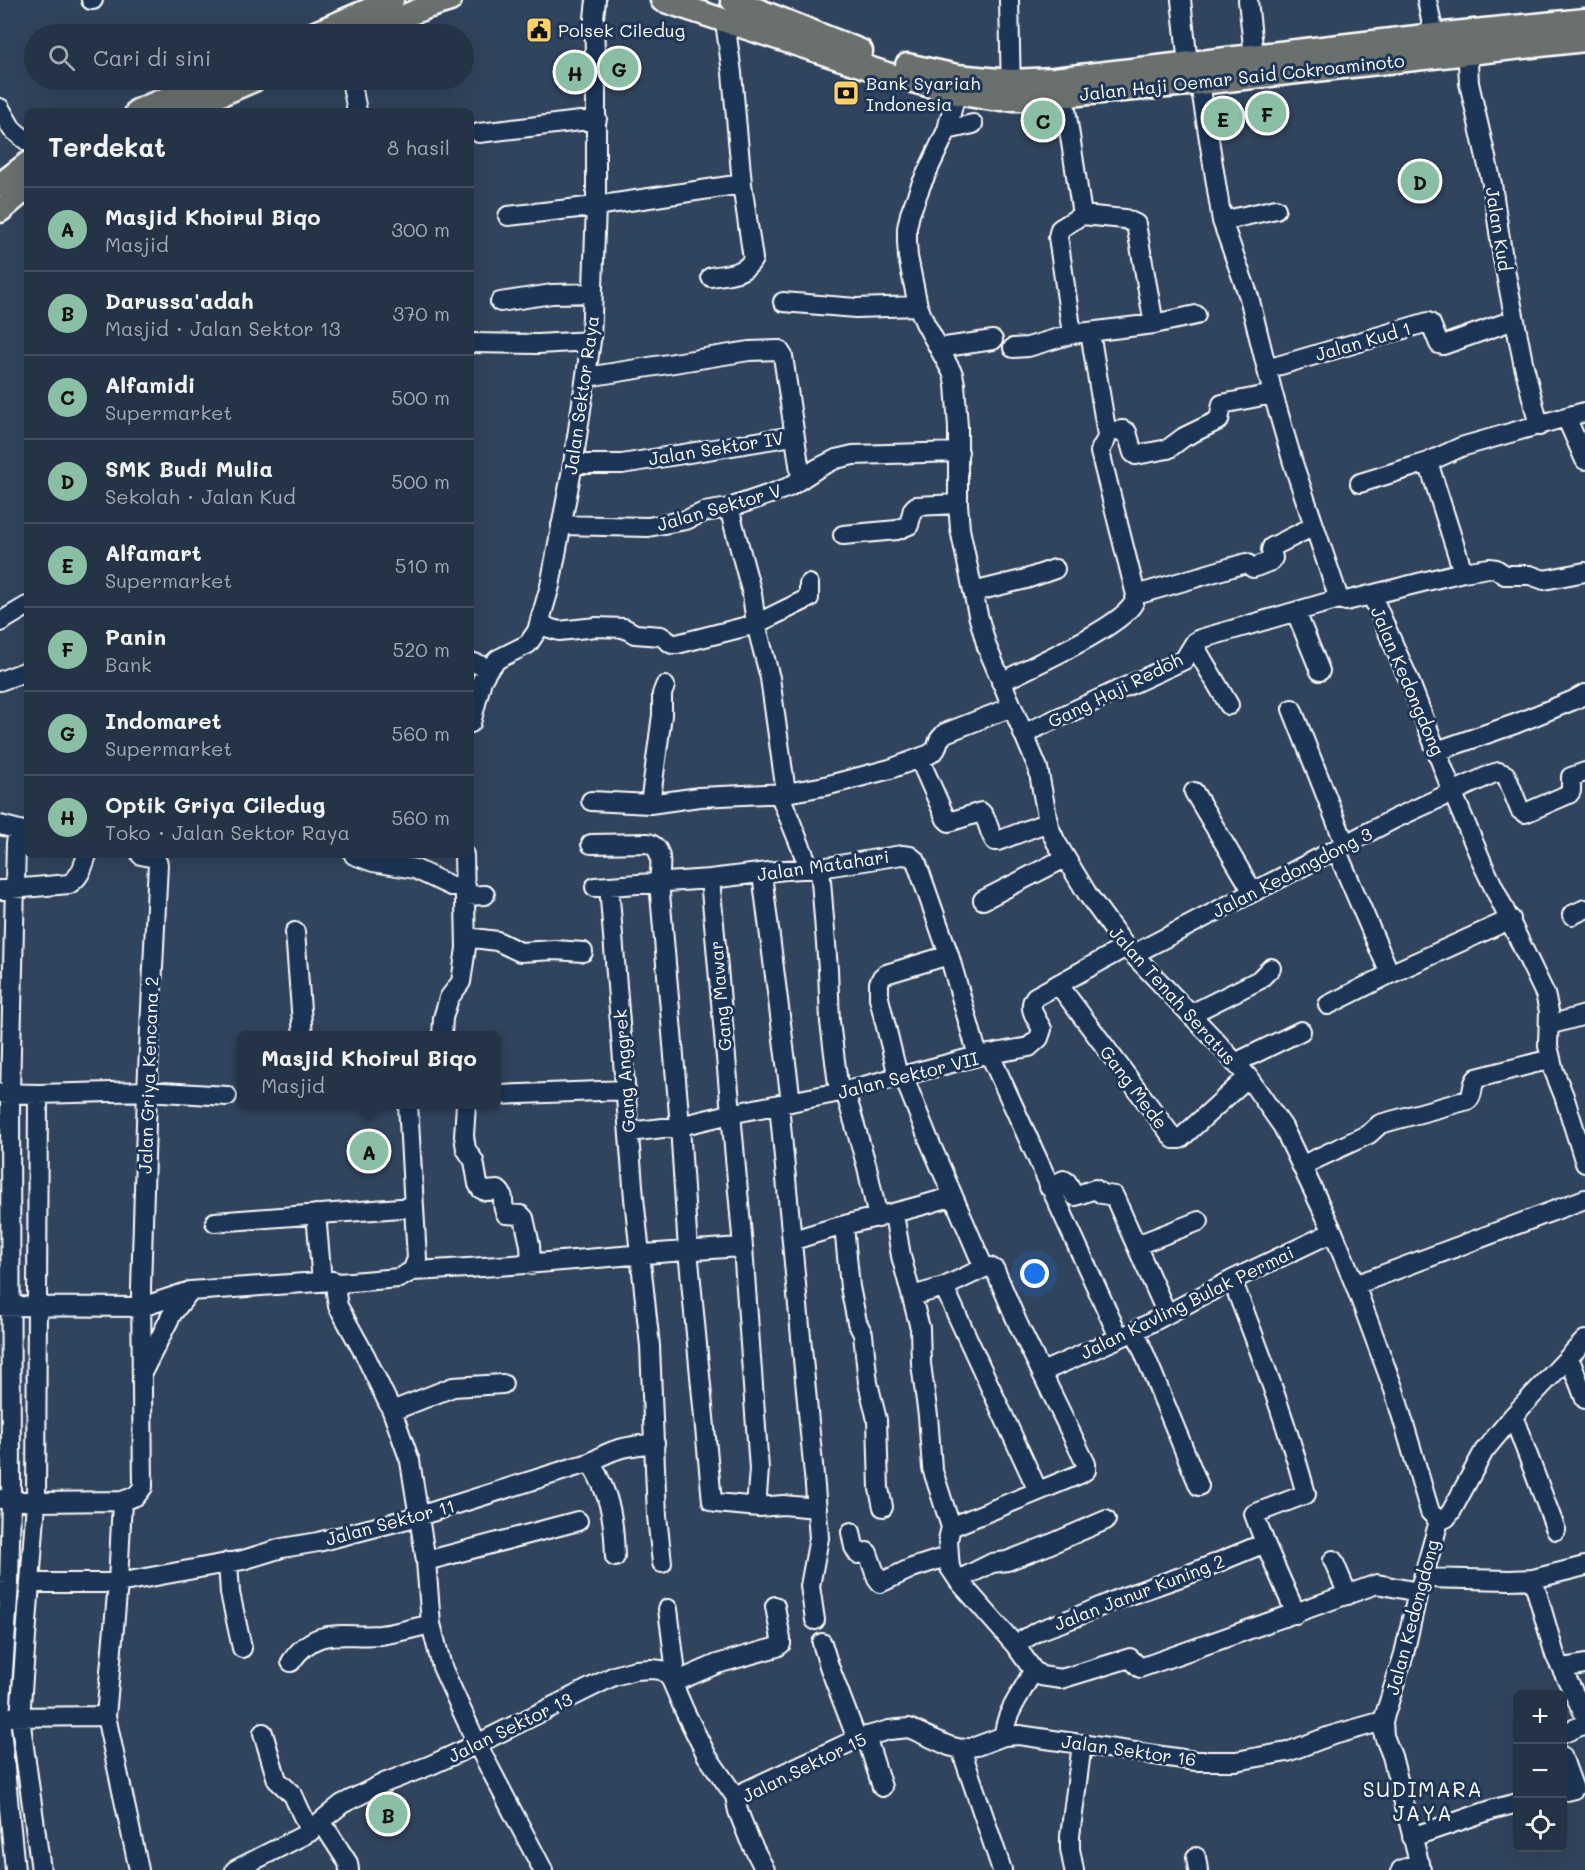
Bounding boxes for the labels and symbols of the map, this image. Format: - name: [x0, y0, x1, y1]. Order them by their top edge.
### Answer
- public building icon: Polsek Ciledug: [524, 15, 554, 45]
- place label: Polsek Ciledug: [558, 18, 685, 42]
- pin: G: [600, 46, 638, 90]
- street label: Jalan Haji Oemar Said Cokroaminoto: [1078, 48, 1406, 106]
- pin: H: [556, 50, 594, 94]
- place label: Bank Syariah Indonesia: [866, 71, 980, 116]
- bank icon: Bank Syariah Indonesia: [831, 78, 861, 108]
- pin: F: [1248, 90, 1286, 136]
- pin: E: [1204, 96, 1242, 140]
- pin: C: [1024, 98, 1062, 142]
- pin: D: [1400, 158, 1440, 204]
- street label: Jalan Kud: [1481, 185, 1517, 273]
- street label: Jalan Sektor Raya: [558, 314, 604, 476]
- street label: Jalan Kud 1: [1312, 316, 1414, 366]
- street label: Jalan Sektor IV: [647, 425, 785, 471]
- street label: Jalan Sektor V: [654, 478, 784, 536]
- street label: Jalan Kedongdong: [1366, 603, 1450, 759]
- street label: Gang Haji Redoh: [1044, 647, 1186, 733]
- street label: Jalan Kedongdong 3: [1208, 821, 1376, 923]
- street label: Jalan Matahari: [755, 844, 891, 886]
- street label: Jalan Tenah Seratus: [1104, 921, 1242, 1069]
- street label: Gang Mawar: [703, 940, 737, 1052]
- street label: Jalan Griya Kencana 2: [133, 976, 163, 1174]
- street label: Gang Anggrek: [608, 1008, 640, 1134]
- street label: Gang Mede: [1095, 1040, 1173, 1134]
- street label: Jalan Sektor VII: [835, 1046, 981, 1104]
- pin: A: [350, 1128, 388, 1174]
- street label: Jalan Kavling Bulak Permai: [1076, 1240, 1298, 1364]
- your location: [1020, 1259, 1049, 1288]
- street label: Jalan Sektor 11: [323, 1493, 457, 1551]
- street label: Jalan Kedongdong: [1380, 1537, 1444, 1697]
- street label: Jalan Janur Kuning 2: [1050, 1548, 1228, 1636]
- street label: Jalan Sektor 13: [444, 1687, 576, 1767]
- street label: Jalan Sektor 15: [738, 1727, 870, 1807]
- street label: Jalan Sektor 16: [1060, 1729, 1198, 1771]
- district label: SUDIMARA JAYA: [1363, 1775, 1483, 1826]
- pin: B: [368, 1792, 408, 1836]

